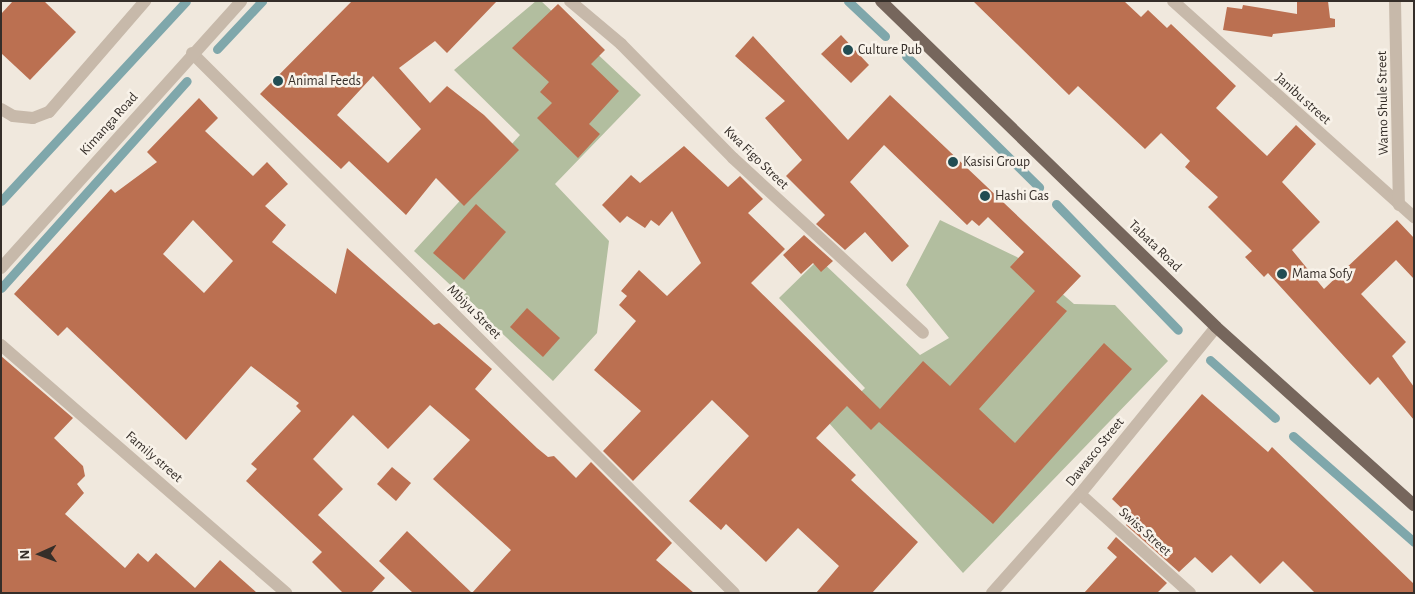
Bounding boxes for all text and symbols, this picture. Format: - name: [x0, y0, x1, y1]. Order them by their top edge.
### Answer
- place label: Culture Pub: [858, 42, 922, 58]
- marker: Culture Pub: [842, 44, 854, 56]
- street label: Wamo Shule Street: [1374, 51, 1392, 155]
- street label: Janibu street: [1272, 70, 1334, 128]
- place label: Animal Feeds: [288, 73, 361, 89]
- marker: Animal Feeds: [272, 75, 284, 87]
- street label: Kimanga Road: [76, 89, 142, 159]
- street label: Kwa Figo Street: [720, 123, 792, 193]
- place label: Kasisi Group: [963, 154, 1030, 170]
- marker: Kasisi Group: [947, 156, 959, 168]
- place label: Hashi Gas: [995, 188, 1049, 204]
- marker: Hashi Gas: [979, 190, 991, 202]
- street label: Tabata Road: [1125, 217, 1185, 275]
- place label: Mama Sofy: [1292, 266, 1353, 282]
- marker: Mama Sofy: [1276, 268, 1288, 280]
- street label: Mbiyu Street: [443, 281, 505, 343]
- street label: Dawasco Street: [1062, 414, 1128, 490]
- street label: Family street: [122, 428, 186, 486]
- street label: Swiss Street: [1115, 504, 1175, 560]
- north arrow: [15, 529, 65, 579]
- text: N: [18, 549, 32, 560]

